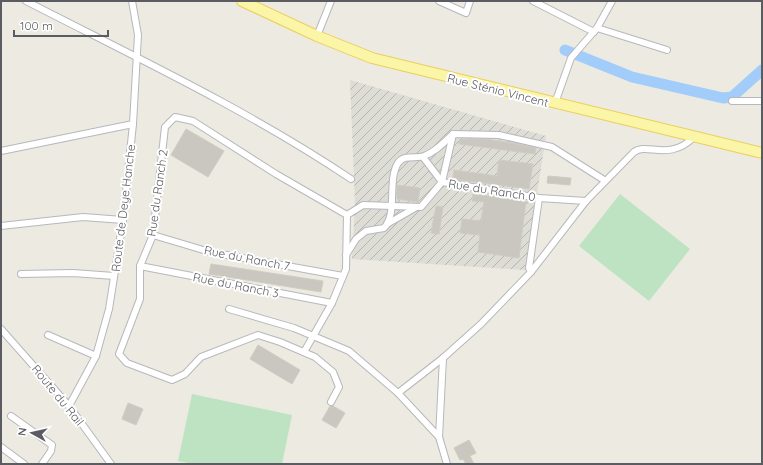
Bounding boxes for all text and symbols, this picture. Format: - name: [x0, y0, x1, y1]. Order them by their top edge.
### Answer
- scale bar: [14, 12, 108, 38]
- text: 100 m: [20, 18, 53, 33]
- street label: Rue Sténio Vincent: [446, 70, 550, 110]
- street label: Route de Deye Hanche: [108, 143, 138, 273]
- street label: Rue du Ranch 2: [143, 148, 171, 237]
- street label: Rue du Ranch 0: [447, 176, 537, 204]
- street label: Rue du Ranch 7: [203, 242, 291, 274]
- street label: Rue du Ranch 3: [192, 269, 280, 301]
- street label: Route du Rail: [29, 361, 87, 429]
- north arrow: [12, 413, 52, 453]
- text: N: [15, 427, 30, 437]

